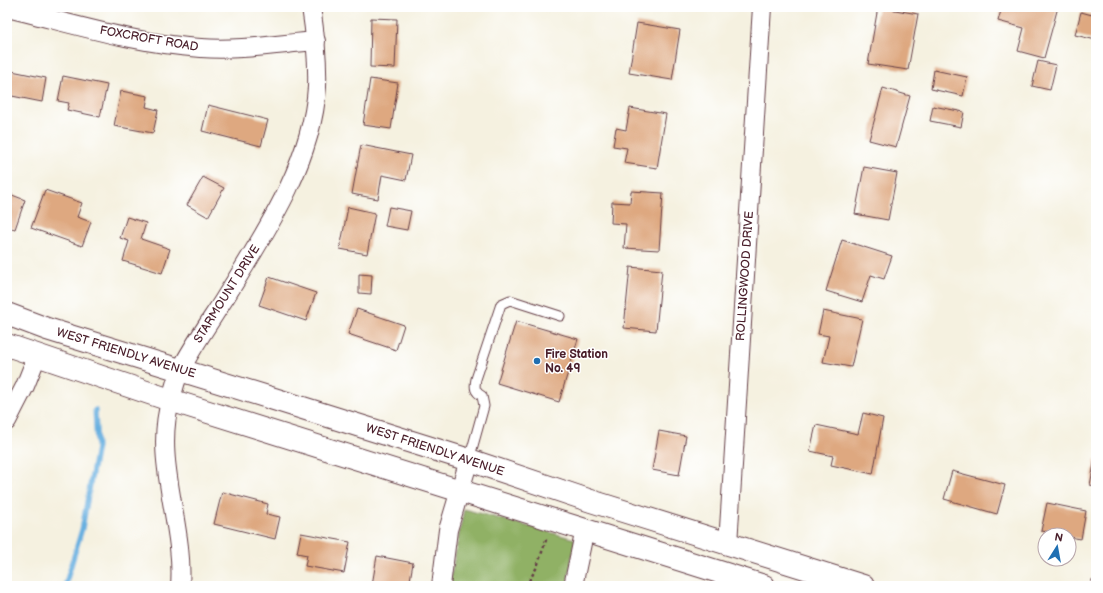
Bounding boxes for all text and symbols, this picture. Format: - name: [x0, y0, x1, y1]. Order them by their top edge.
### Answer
- street label: FOXCROFT ROAD: [99, 23, 200, 55]
- street label: ROLLINGWOOD DRIVE: [733, 210, 757, 341]
- street label: STARMOUNT DRIVE: [191, 242, 263, 346]
- street label: WEST FRIENDLY AVENUE: [55, 325, 198, 381]
- place label: Fire Station No. 49: [545, 347, 608, 376]
- marker: Fire Station No. 49: [532, 356, 542, 366]
- street label: WEST FRIENDLY AVENUE: [364, 420, 506, 480]
- north arrow: [1037, 527, 1077, 567]
- text: N: [1054, 531, 1064, 545]

